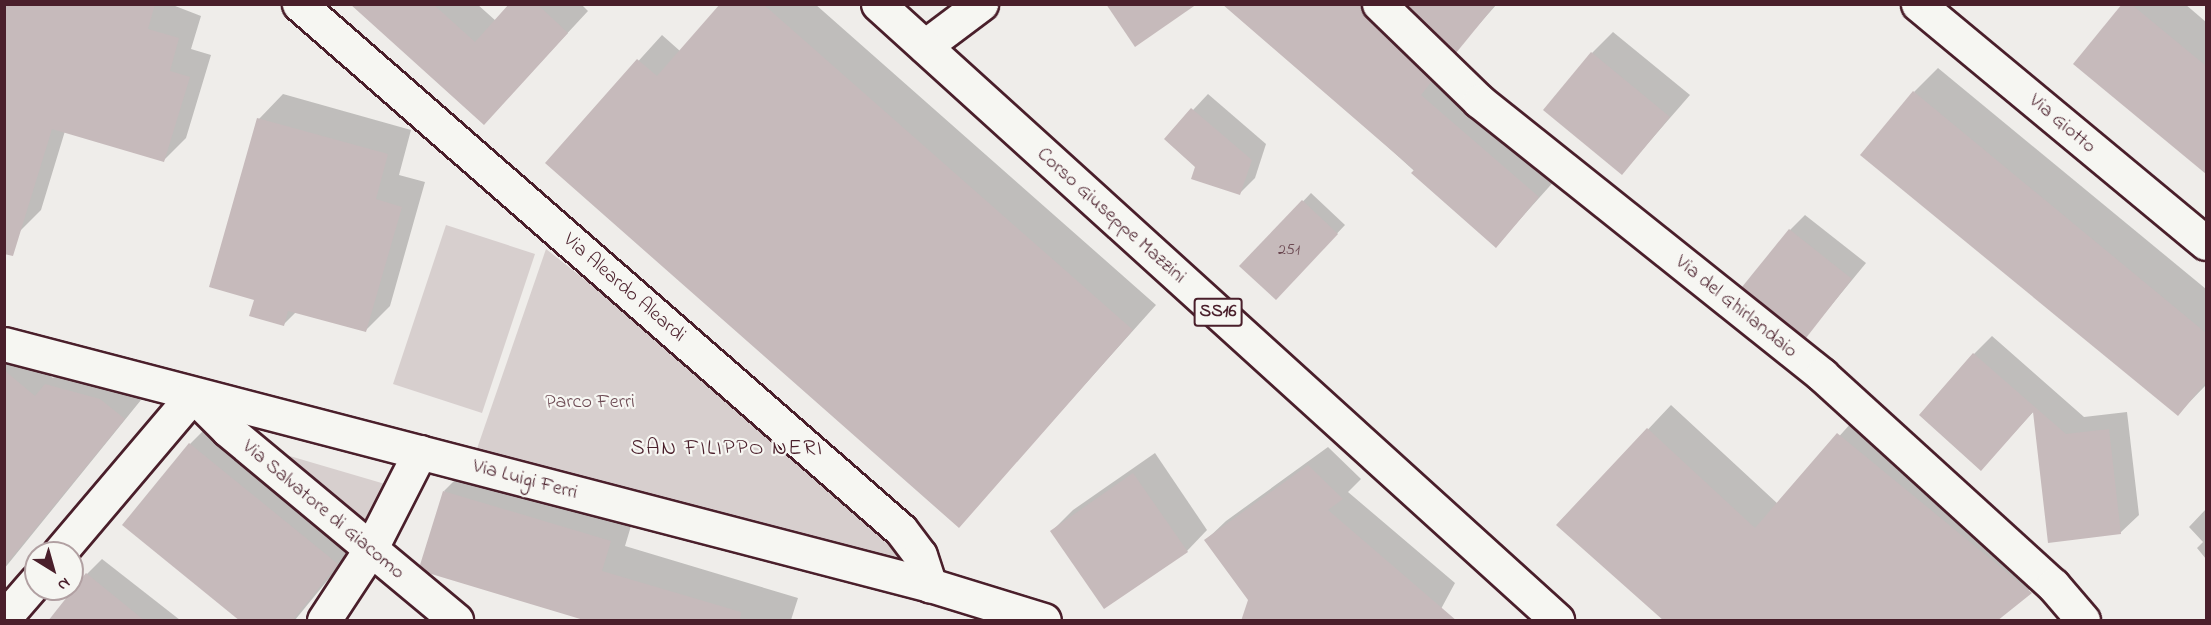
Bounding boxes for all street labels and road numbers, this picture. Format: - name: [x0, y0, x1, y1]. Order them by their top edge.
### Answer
- street label: Via Giotto: [2024, 89, 2100, 159]
- street label: Corso Giuseppe Mazzini: [1032, 143, 1190, 289]
- street label: Via Aleardo Aleardi: [558, 228, 690, 348]
- street label: Via del Ghirlandaio: [1670, 250, 1802, 364]
- road number: SS16: [1192, 297, 1244, 327]
- street label: Via Salvatore di Giacomo: [237, 435, 409, 585]
- street label: Via Luigi Ferri: [470, 454, 580, 506]

